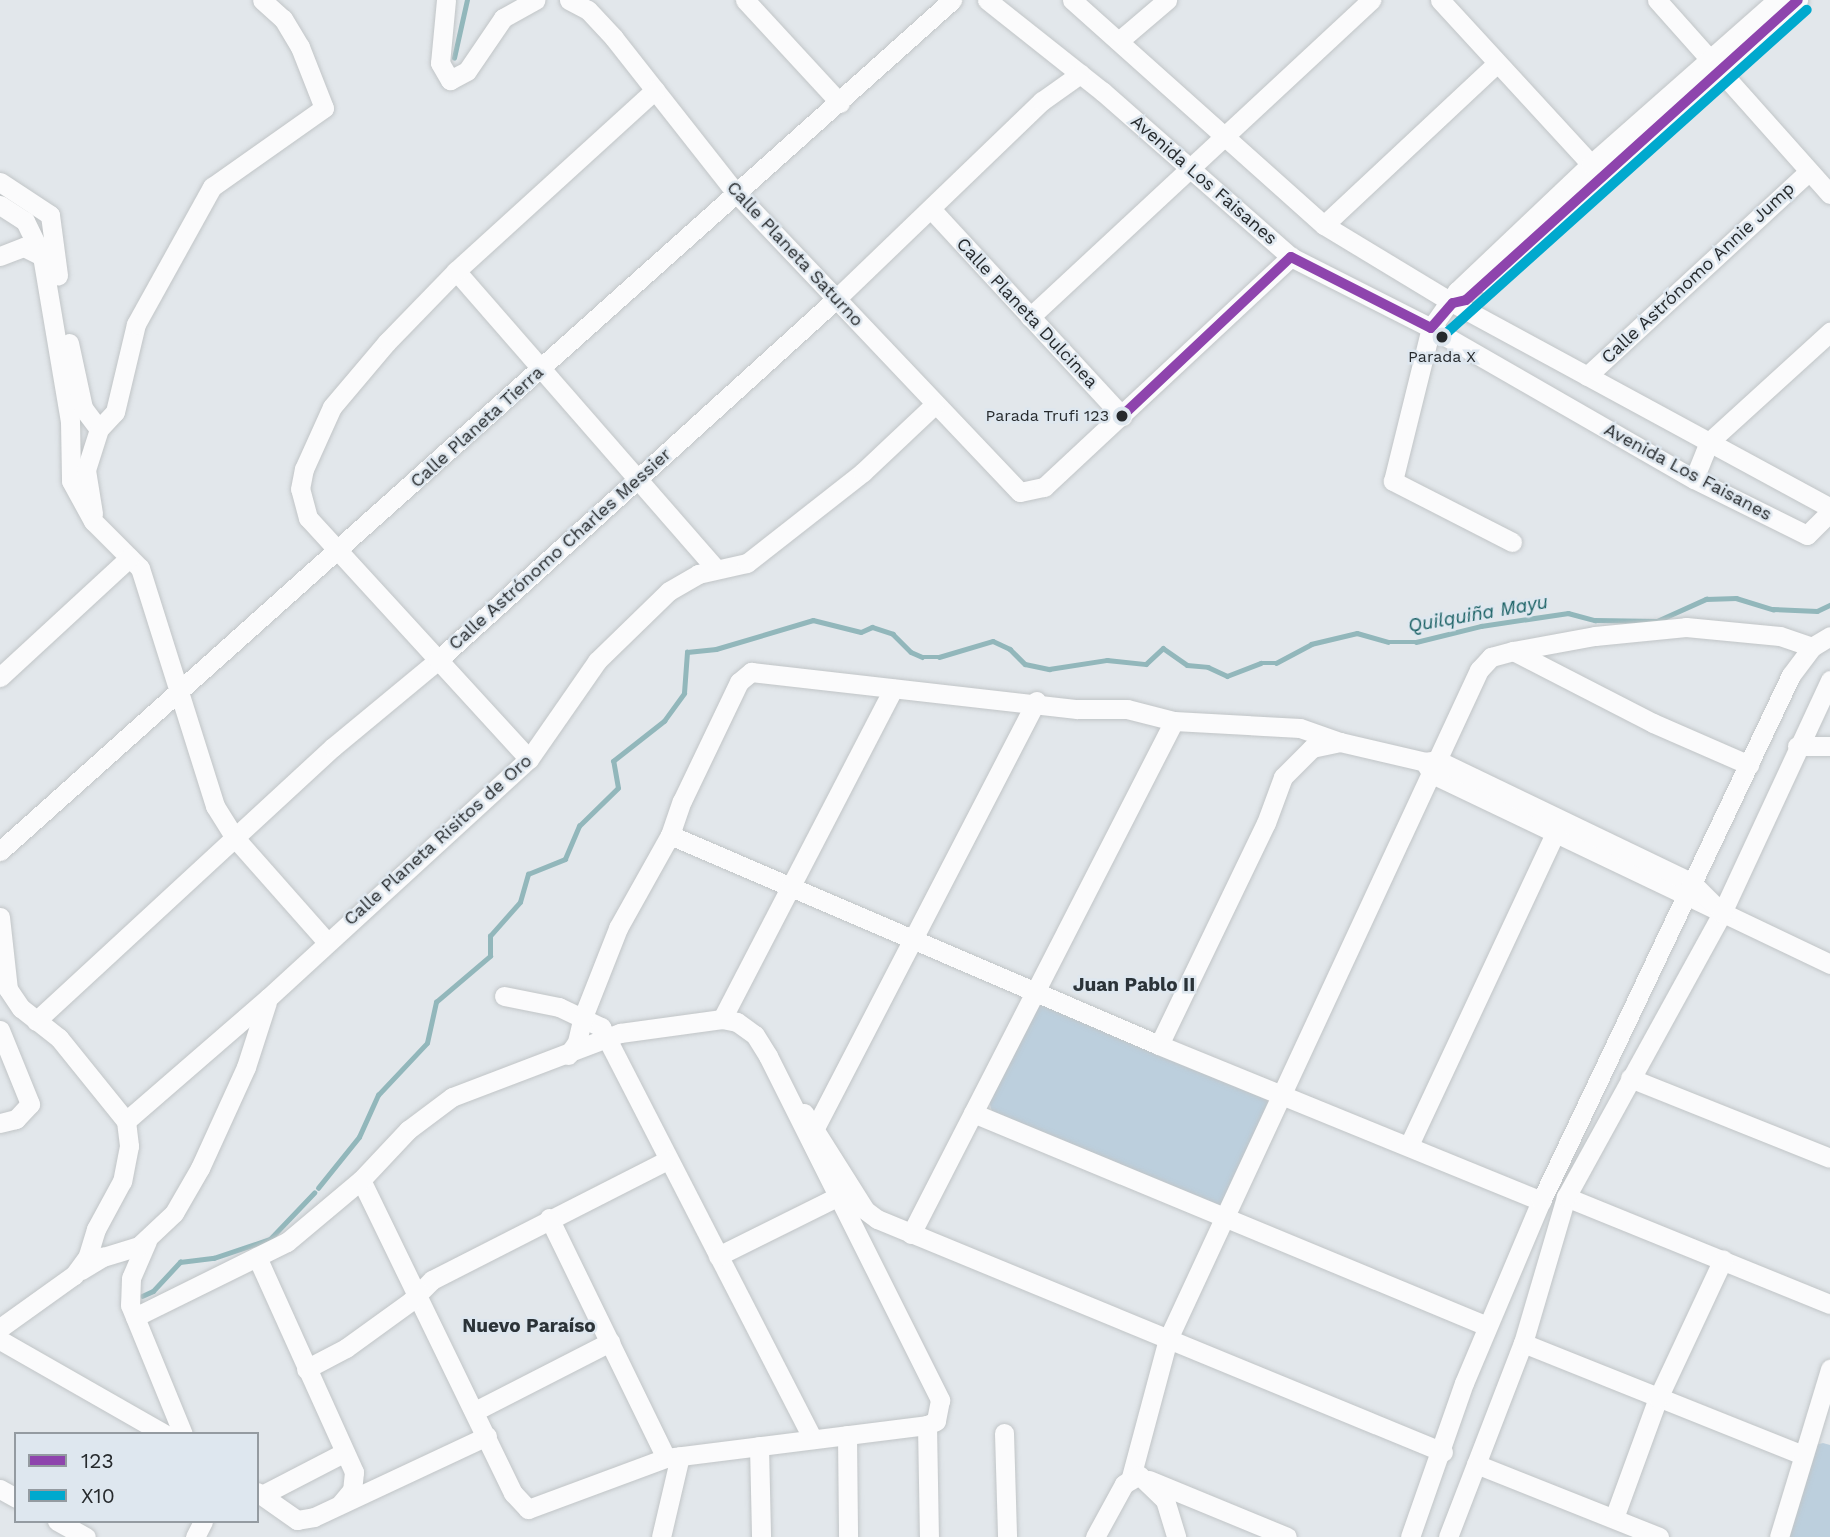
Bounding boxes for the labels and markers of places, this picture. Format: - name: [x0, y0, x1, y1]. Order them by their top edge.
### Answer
- marker: Parada X: [1435, 330, 1449, 344]
- place label: Parada X: [1408, 347, 1476, 367]
- place label: Parada Trufi 123: [984, 406, 1109, 426]
- marker: Parada Trufi 123: [1115, 409, 1129, 423]

